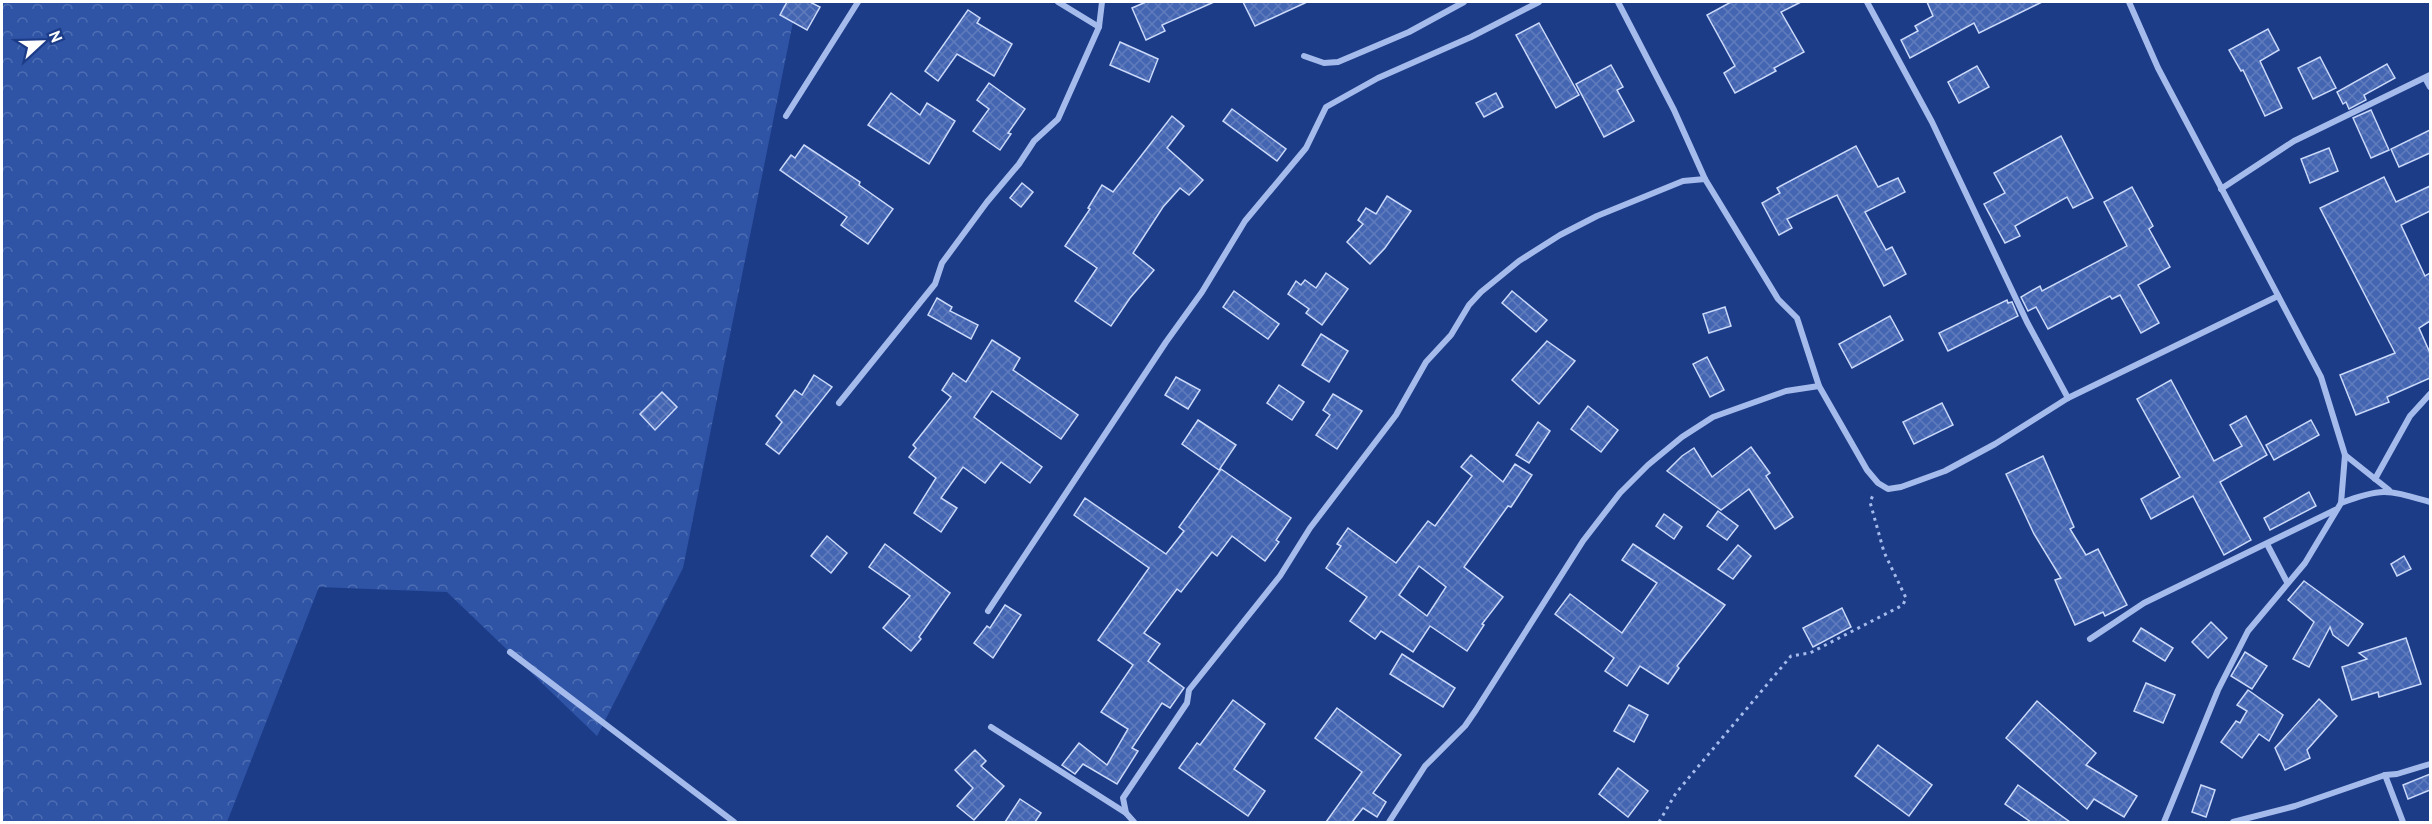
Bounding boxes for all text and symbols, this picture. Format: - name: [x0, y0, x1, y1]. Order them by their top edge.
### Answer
- north arrow: [12, 12, 72, 72]
- text: N: [45, 28, 67, 45]

